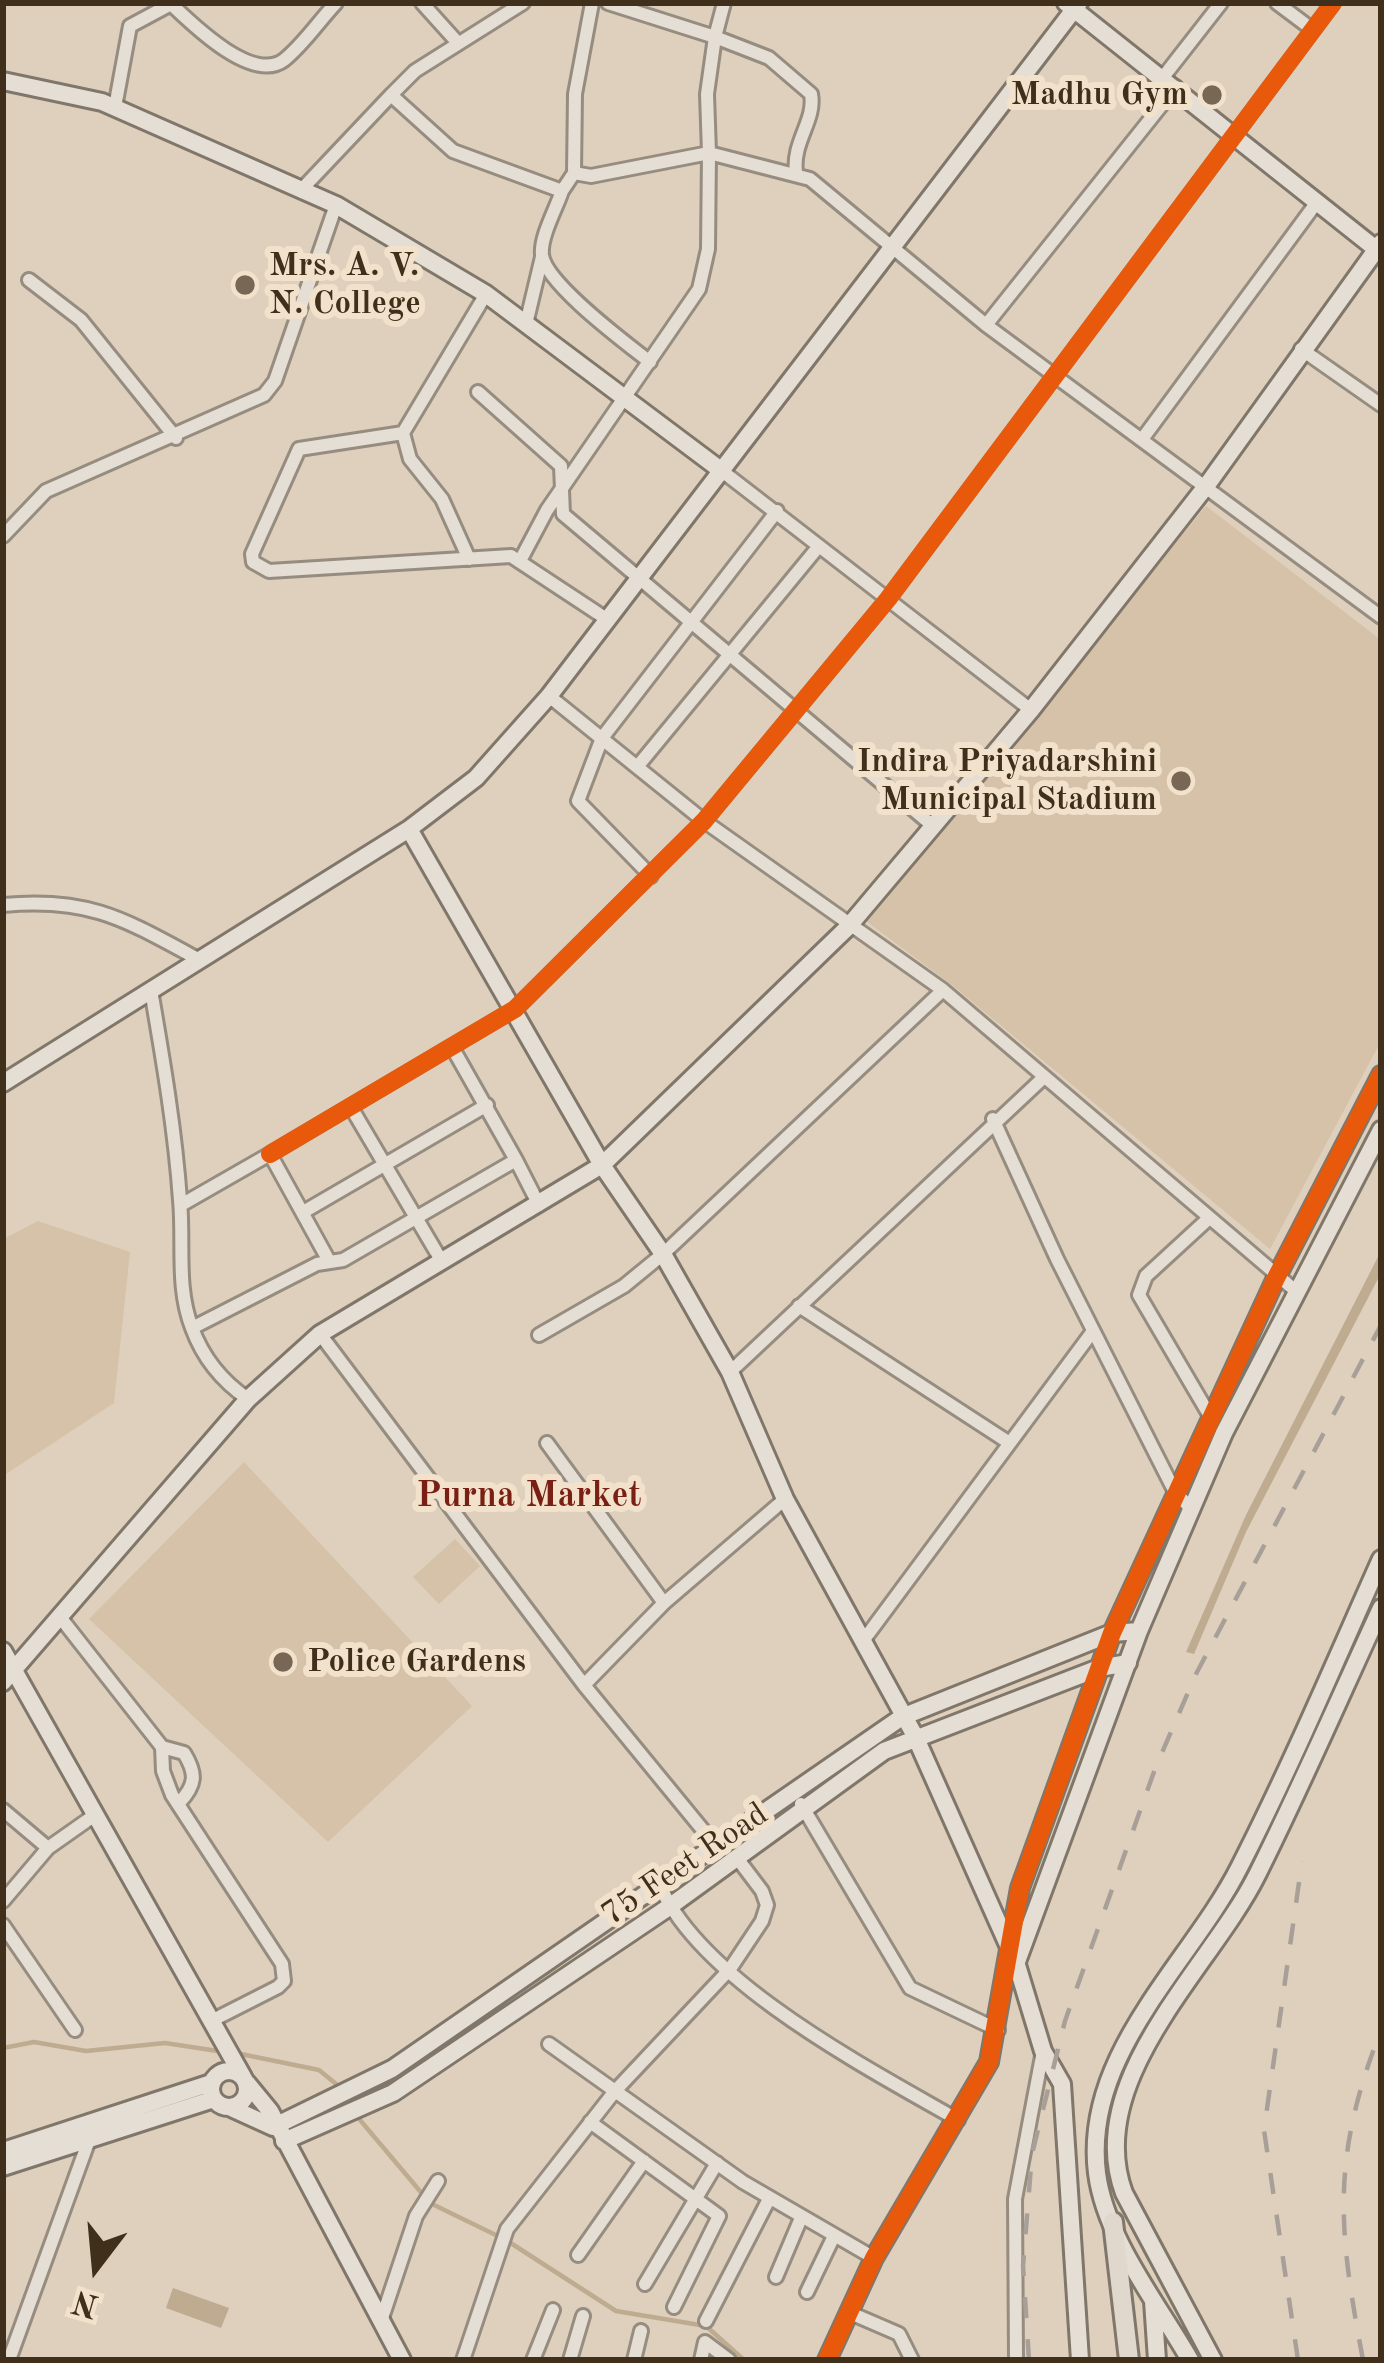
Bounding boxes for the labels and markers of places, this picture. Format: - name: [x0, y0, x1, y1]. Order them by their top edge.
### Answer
- place label: Madhu Gym: [1011, 75, 1188, 115]
- marker: Madhu Gym: [1199, 82, 1225, 108]
- place label: Mrs. A. V. N. College: [269, 246, 421, 324]
- marker: Mrs. A. V. N. College: [232, 272, 258, 298]
- place label: Indira Priyadarshini Municipal Stadium: [857, 742, 1157, 820]
- marker: Indira Priyadarshini Municipal Stadium: [1168, 768, 1194, 794]
- place label: Police Gardens: [307, 1642, 526, 1682]
- marker: Police Gardens: [270, 1649, 296, 1675]

